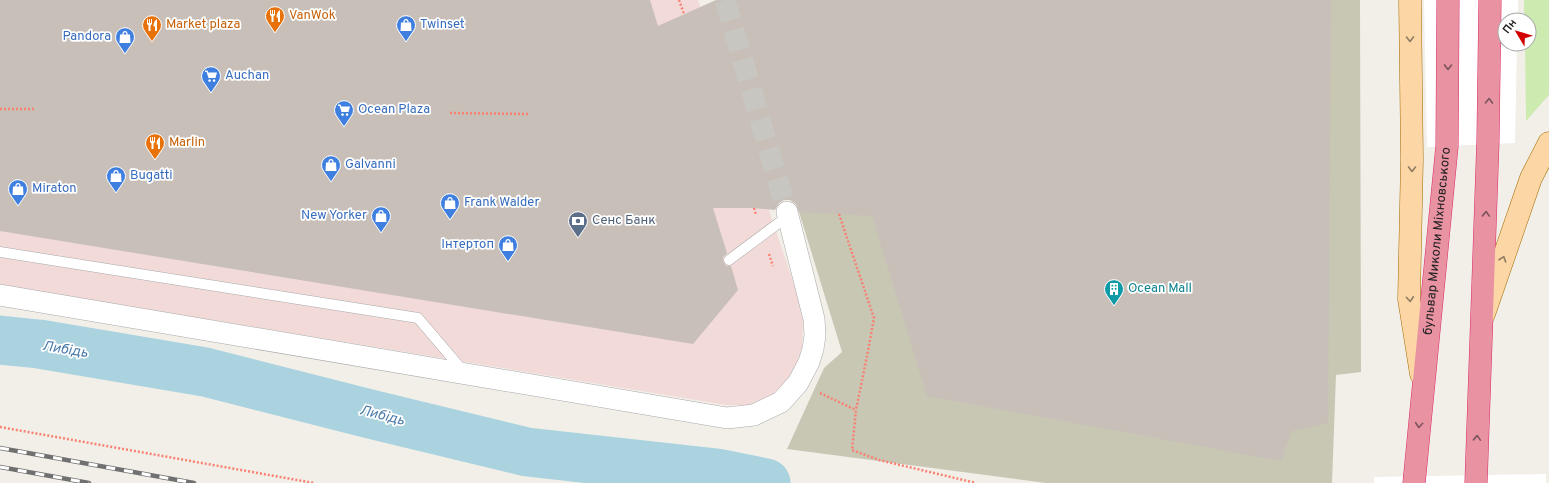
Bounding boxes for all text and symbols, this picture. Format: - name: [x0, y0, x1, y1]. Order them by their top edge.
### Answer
- restaurant icon: VanWok: [264, 5, 286, 33]
- place label: VanWok: [289, 8, 336, 24]
- north arrow: [1497, 12, 1537, 52]
- restaurant icon: Market plaza: [141, 14, 163, 42]
- shop icon: Twinset: [395, 14, 417, 42]
- text: Пн: [1500, 16, 1520, 37]
- place label: Market plaza: [166, 17, 240, 33]
- place label: Twinset: [420, 17, 465, 33]
- shop icon: Pandora: [114, 26, 136, 54]
- place label: Pandora: [62, 29, 111, 45]
- one-way arrow: [1406, 36, 1414, 42]
- one-way arrow: [1443, 64, 1452, 70]
- supermarket icon: Auchan: [200, 65, 222, 93]
- place label: Auchan: [225, 68, 269, 84]
- one-way arrow: [1485, 98, 1493, 104]
- supermarket icon: Ocean Plaza: [333, 99, 355, 127]
- place label: Ocean Plaza: [358, 102, 430, 118]
- restaurant icon: Marlin: [144, 132, 166, 160]
- place label: Marlin: [169, 135, 205, 151]
- street label: бульвар Миколи Міхновського: [1421, 146, 1455, 336]
- shop icon: Galvanni: [320, 154, 342, 182]
- place label: Galvanni: [345, 157, 396, 173]
- shop icon: Bugatti: [105, 165, 127, 193]
- one-way arrow: [1408, 166, 1416, 172]
- place label: Bugatti: [130, 168, 173, 184]
- shop icon: Miraton: [7, 178, 29, 206]
- place label: Miraton: [32, 181, 77, 197]
- shop icon: Frank Walder: [439, 192, 461, 220]
- place label: Frank Walder: [464, 195, 539, 211]
- shop icon: New Yorker: [370, 205, 392, 233]
- place label: New Yorker: [301, 208, 367, 224]
- bank icon: Сенс Банк: [567, 210, 589, 238]
- one-way arrow: [1481, 211, 1490, 217]
- place label: Сенс Банк: [592, 213, 656, 229]
- shop icon: Інтертоп: [497, 234, 519, 262]
- place label: Інтертоп: [441, 237, 494, 253]
- one-way arrow: [1498, 256, 1507, 263]
- building icon: Ocean Mall: [1103, 278, 1125, 306]
- place label: Ocean Mall: [1128, 281, 1192, 297]
- one-way arrow: [1406, 296, 1414, 302]
- water label: Либідь: [41, 338, 89, 362]
- water label: Либідь: [358, 402, 406, 430]
- one-way arrow: [1415, 422, 1424, 428]
- one-way arrow: [1473, 435, 1482, 441]

